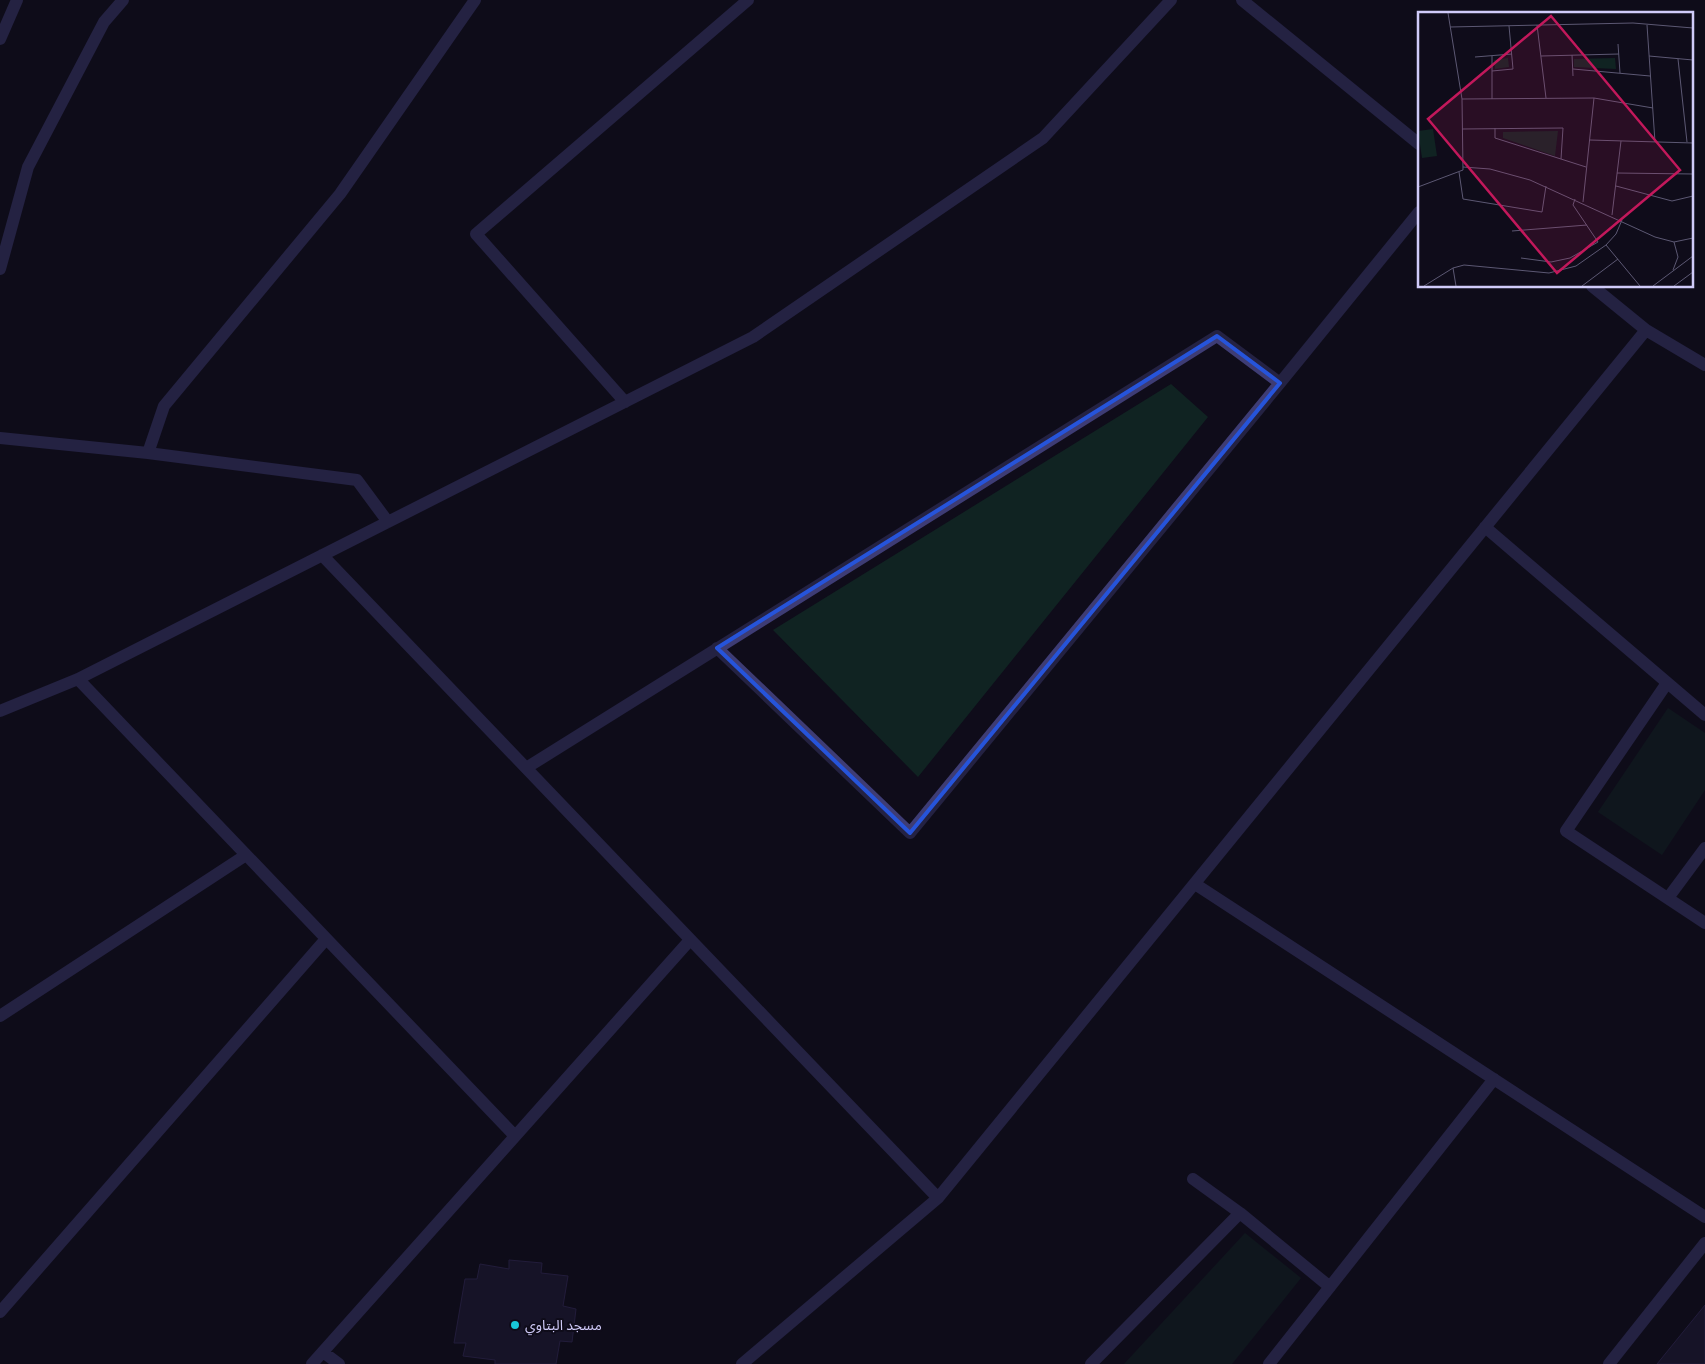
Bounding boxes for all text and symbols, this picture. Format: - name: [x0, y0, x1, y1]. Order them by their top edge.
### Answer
- inset map: [1418, 12, 1692, 288]
- place label: مسجد البتاوي: [525, 1318, 602, 1336]
- marker: مسجد البتاوي: [509, 1319, 521, 1331]

